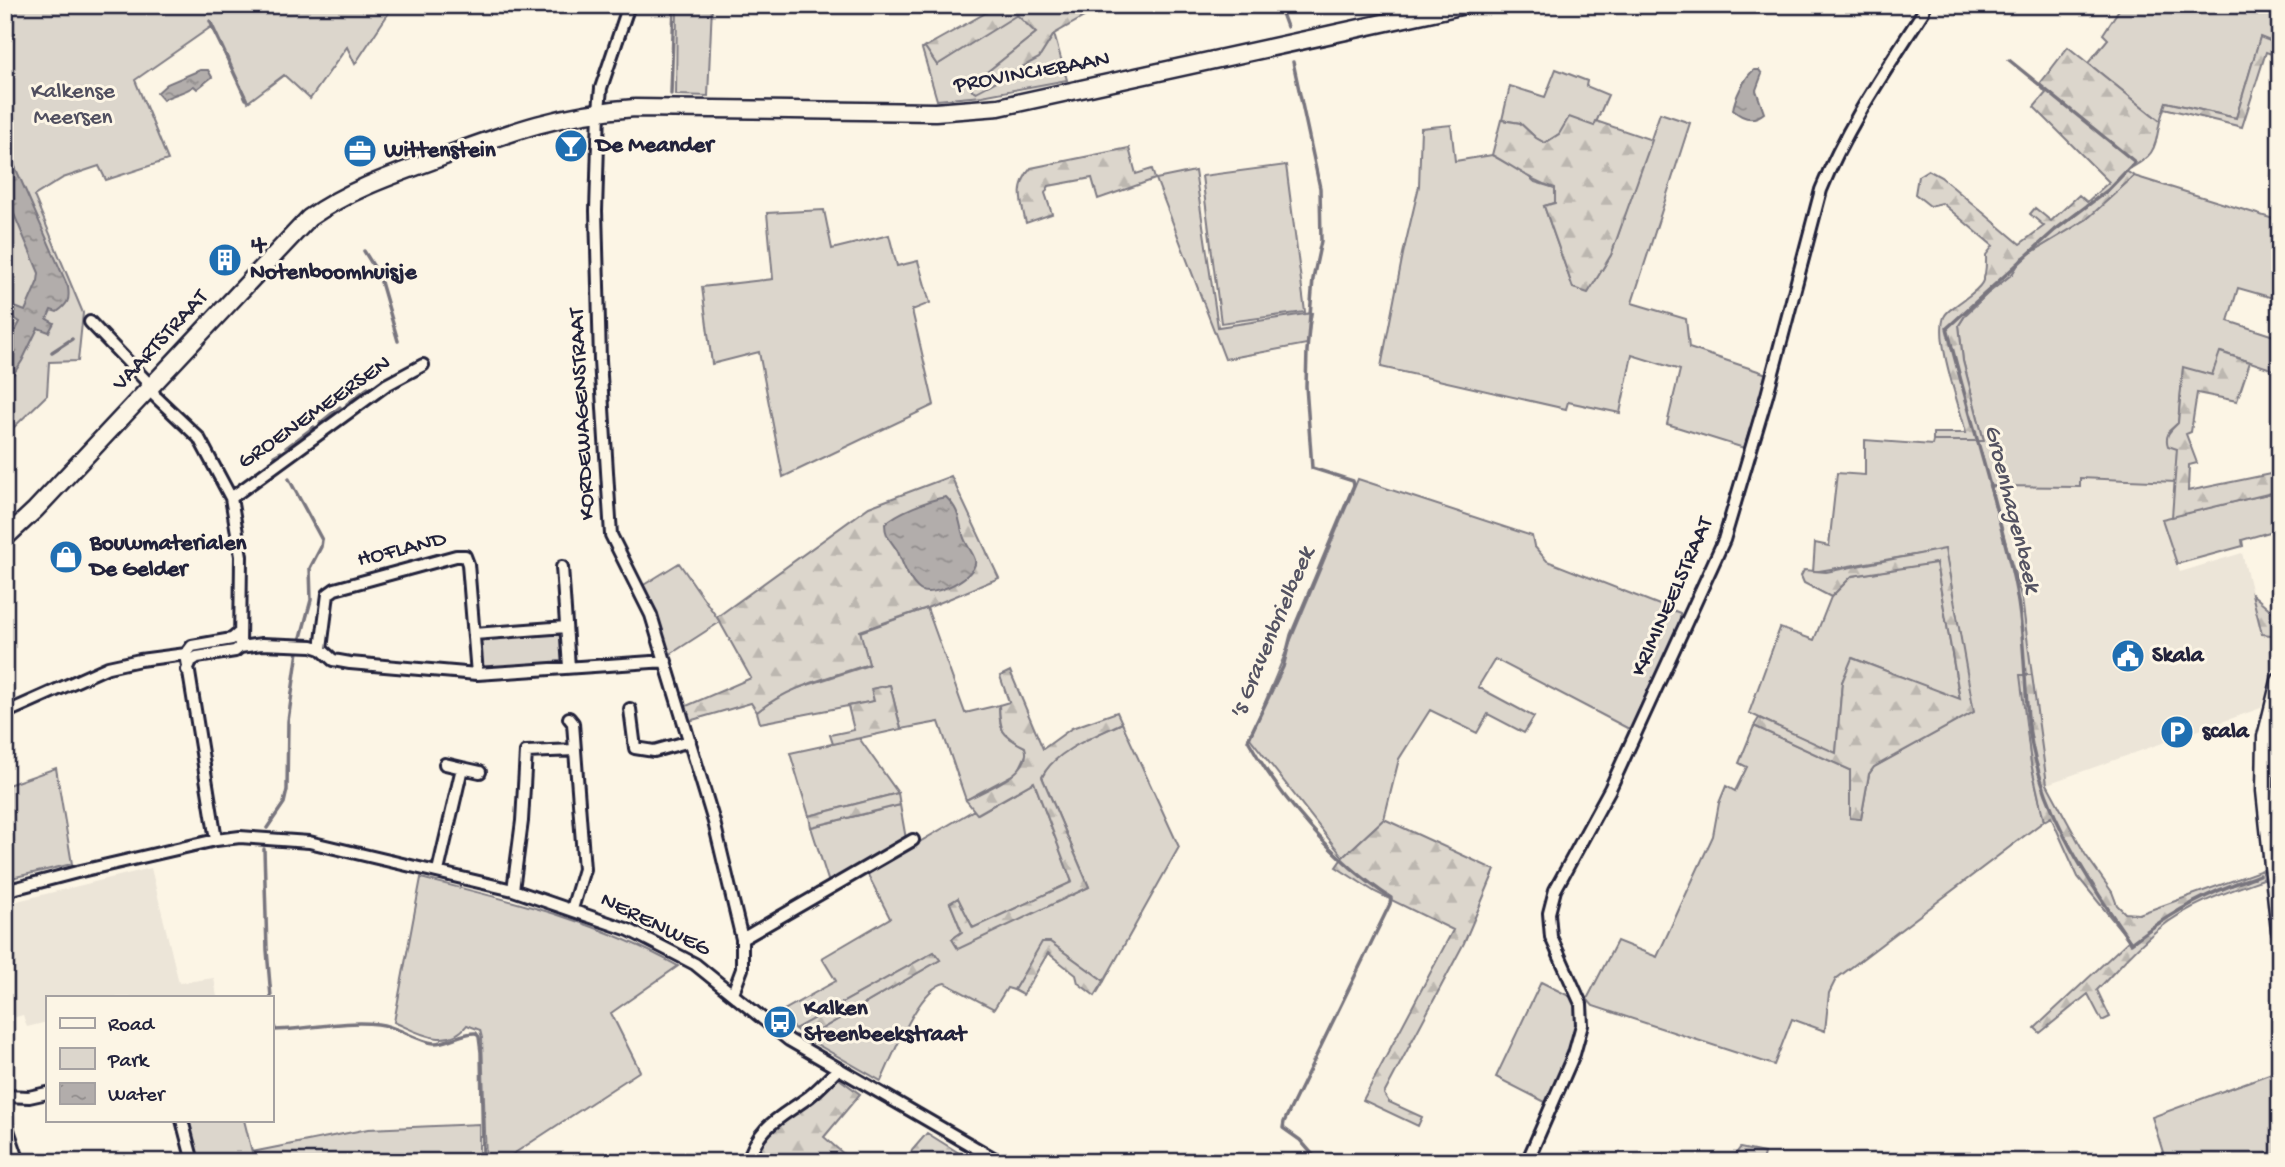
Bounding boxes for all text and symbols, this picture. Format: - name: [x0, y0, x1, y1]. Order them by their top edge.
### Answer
- street label: PROVINCIEBAAN: [951, 46, 1112, 100]
- park label: Kalkense Meersen: [31, 79, 116, 132]
- bar icon: De Meander: [552, 127, 590, 165]
- office icon: Wittenstein: [341, 132, 379, 170]
- place label: De Meander: [594, 133, 716, 160]
- place label: Wittenstein: [383, 138, 497, 165]
- place label: 't Notenboomhuisje: [250, 234, 418, 287]
- building icon: 't Notenboomhuisje: [206, 241, 244, 279]
- street label: VAARTSTRAAT: [107, 284, 215, 398]
- street label: KORDEWAGENSTRAAT: [564, 306, 602, 521]
- street label: GROENEMEERSEN: [233, 350, 397, 476]
- water label: Groenhagenbeek: [1976, 422, 2046, 598]
- street label: KRIMINEELSTRAAT: [1626, 512, 1721, 681]
- street label: HOFLAND: [355, 526, 450, 574]
- place label: Bouwmaterialen De Gelder: [88, 531, 248, 584]
- shop icon: Bouwmaterialen De Gelder: [47, 538, 85, 576]
- water label: 's Gravenbrielbeek: [1224, 541, 1323, 724]
- public building icon: Skala: [2109, 637, 2147, 675]
- place label: Skala: [2152, 643, 2205, 670]
- parking icon: scala: [2158, 713, 2196, 751]
- place label: scala: [2202, 719, 2250, 746]
- street label: NERENWEG: [596, 887, 716, 964]
- legend: [46, 996, 273, 1122]
- place label: Kalken Steenbeekstraat: [803, 996, 968, 1049]
- bus stop icon: Kalken Steenbeekstraat: [761, 1003, 799, 1041]
- text: Road: [108, 1014, 156, 1039]
- text: Park: [107, 1050, 151, 1075]
- text: Water: [108, 1084, 166, 1109]

